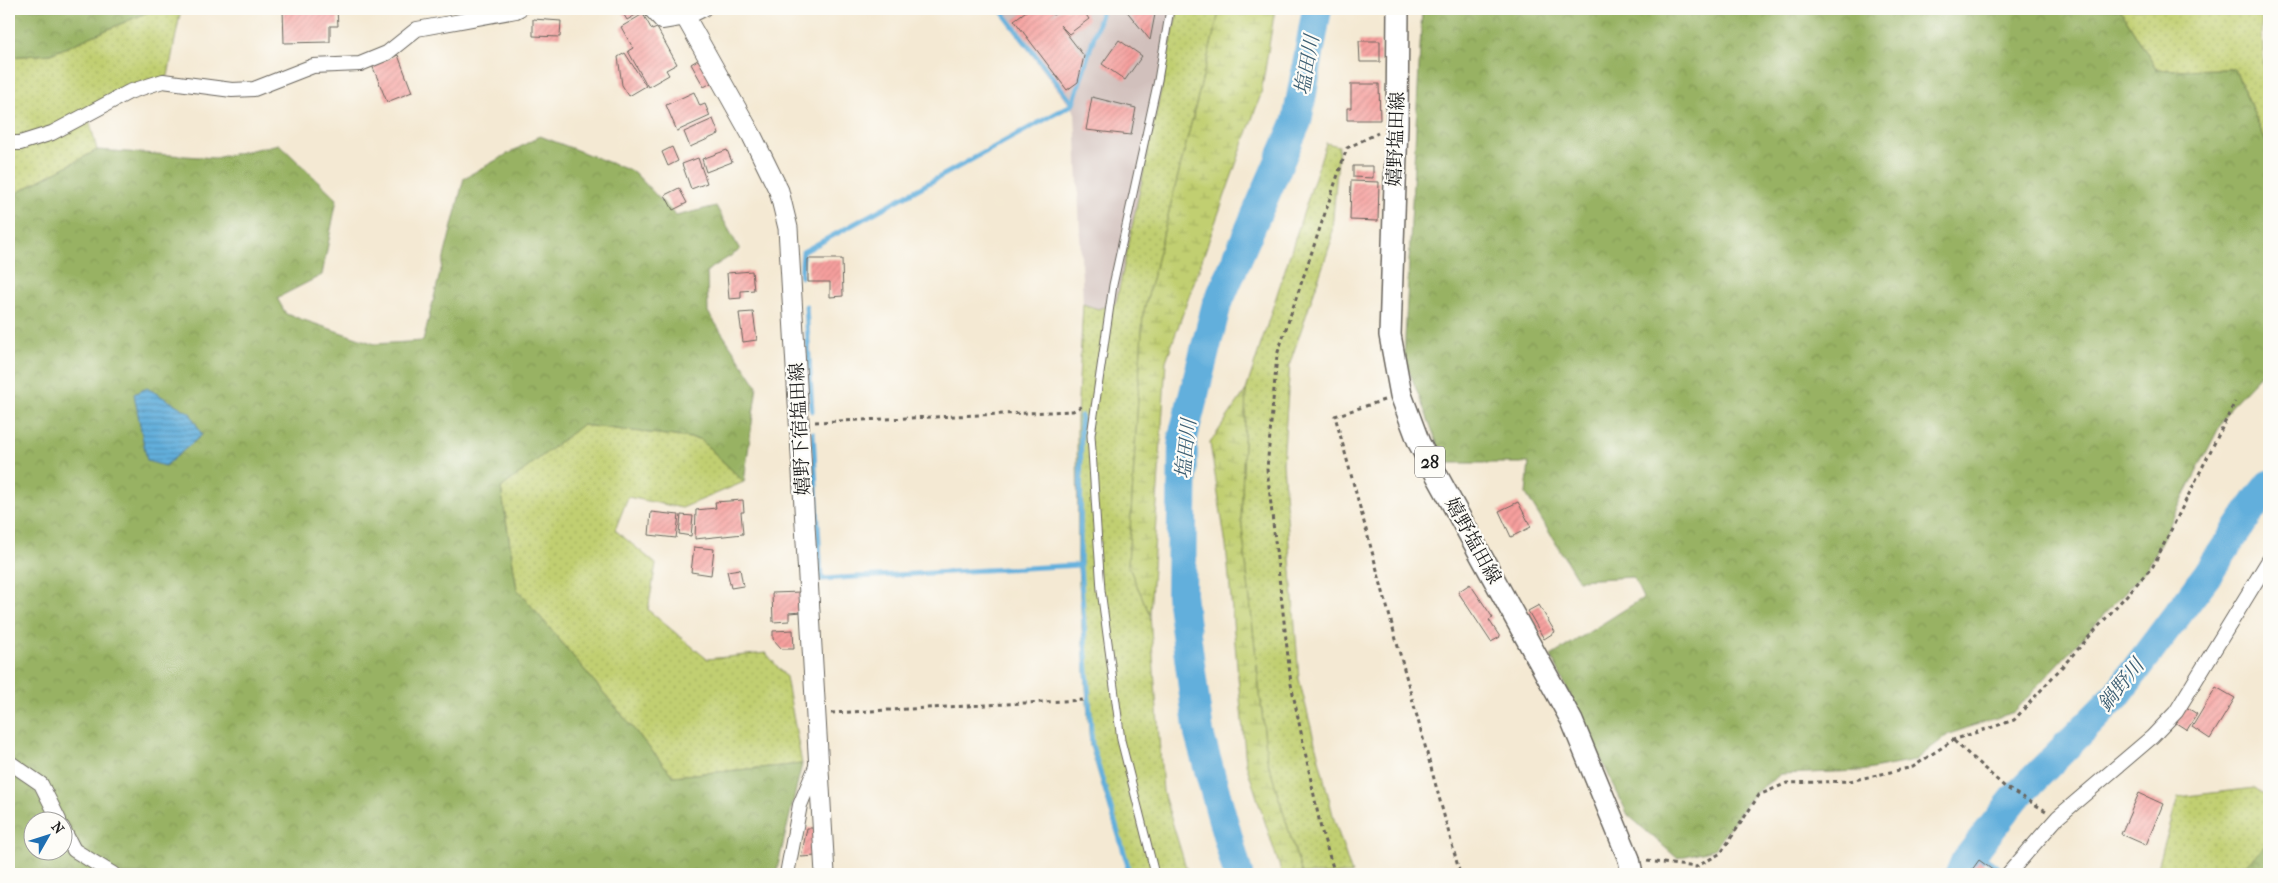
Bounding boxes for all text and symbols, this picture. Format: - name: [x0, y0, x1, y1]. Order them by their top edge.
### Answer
- water label: 塩田川: [1290, 31, 1324, 97]
- street label: 嬉野塩田線: [1383, 91, 1409, 187]
- street label: 嬉野下宿塩田線: [786, 362, 814, 496]
- water label: 塩田川: [1171, 416, 1201, 480]
- road number: 28: [1415, 447, 1445, 478]
- street label: 嬉野塩田線: [1440, 494, 1506, 588]
- water label: 鍋野川: [2093, 653, 2150, 716]
- north arrow: [22, 810, 72, 860]
- text: N: [48, 819, 68, 838]

